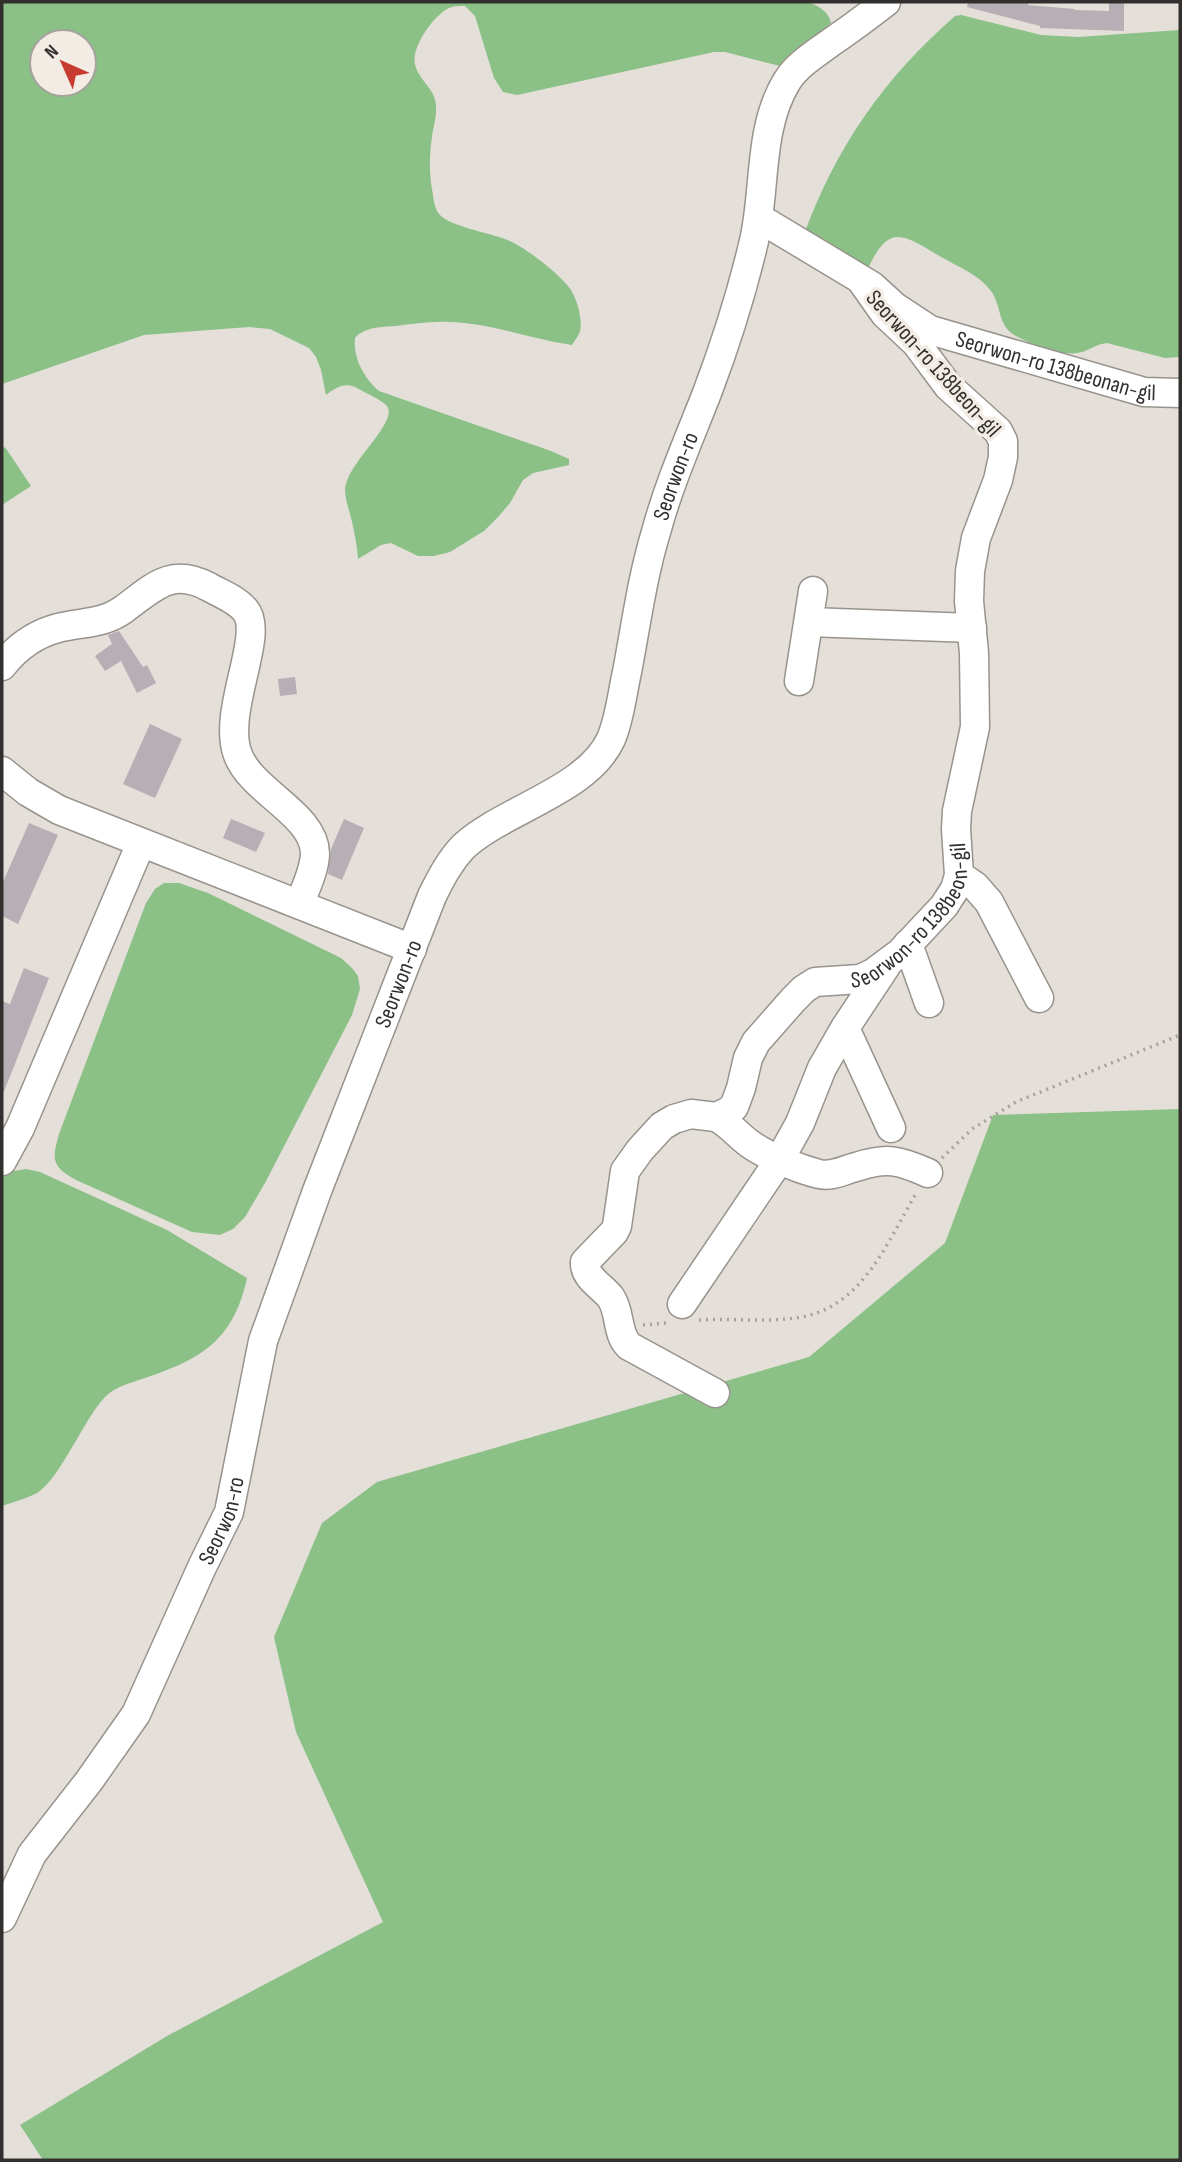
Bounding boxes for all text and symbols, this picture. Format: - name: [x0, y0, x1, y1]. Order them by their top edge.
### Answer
- north arrow: [28, 28, 98, 98]
- text: N: [40, 40, 64, 64]
- street label: Seorwon-ro 138beon-gil: [860, 284, 1007, 443]
- street label: Seorwon-ro 138beonan-gil: [952, 325, 1156, 407]
- street label: Seorwon-ro: [647, 428, 705, 524]
- street label: Seorwon-ro 138beon-gil: [850, 842, 974, 995]
- street label: Seorwon-ro: [369, 936, 429, 1032]
- street label: Seorwon-ro: [192, 1475, 251, 1569]

